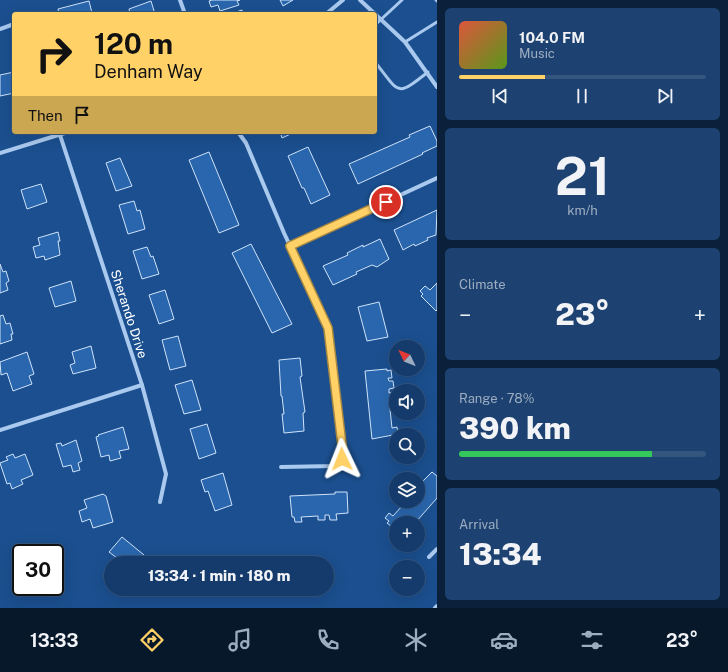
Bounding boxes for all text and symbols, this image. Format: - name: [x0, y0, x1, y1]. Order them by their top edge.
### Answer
- text: 120 m: [94, 27, 173, 60]
- icon: right: [28, 28, 80, 80]
- text: 104.0 FM: [519, 29, 585, 46]
- text: Music: [519, 46, 555, 61]
- text: Denham Way: [94, 61, 203, 82]
- icon: previous: [489, 85, 511, 107]
- icon: pause: [571, 85, 593, 107]
- icon: next: [654, 85, 676, 107]
- icon: arrive: [71, 104, 93, 126]
- text: Then: [28, 107, 63, 124]
- text: 21: [555, 146, 610, 207]
- pin: [369, 185, 403, 219]
- icon: arrive: [375, 191, 397, 213]
- text: km/h: [567, 203, 598, 218]
- street label: Sherando Drive: [108, 268, 150, 360]
- text: Climate: [459, 277, 506, 292]
- text: 23°: [555, 296, 610, 332]
- text: −: [459, 302, 471, 328]
- text: +: [694, 302, 706, 328]
- north arrow: [389, 340, 425, 376]
- map controls: [389, 340, 425, 596]
- button: sound: [389, 384, 425, 420]
- text: Range · 78%: [459, 391, 534, 406]
- text: 390 km: [459, 410, 571, 446]
- button: search: [389, 428, 425, 464]
- position arrow: [321, 438, 363, 480]
- button: layers: [389, 472, 425, 508]
- button: +: [389, 516, 425, 552]
- text: Arrival: [459, 517, 499, 532]
- text: 13:34: [459, 536, 542, 572]
- speed limit sign: 30: [12, 544, 64, 596]
- button: −: [389, 560, 425, 596]
- text: 13:34 · 1 min · 180 m: [148, 567, 290, 584]
- icon: directions: [138, 626, 166, 654]
- icon: music: [226, 626, 254, 654]
- icon: phone: [314, 626, 342, 654]
- icon: climate: [402, 626, 430, 654]
- icon: car: [490, 626, 518, 654]
- icon: filters: [578, 626, 606, 654]
- text: 13:33: [30, 630, 78, 651]
- text: 23°: [666, 630, 698, 651]

